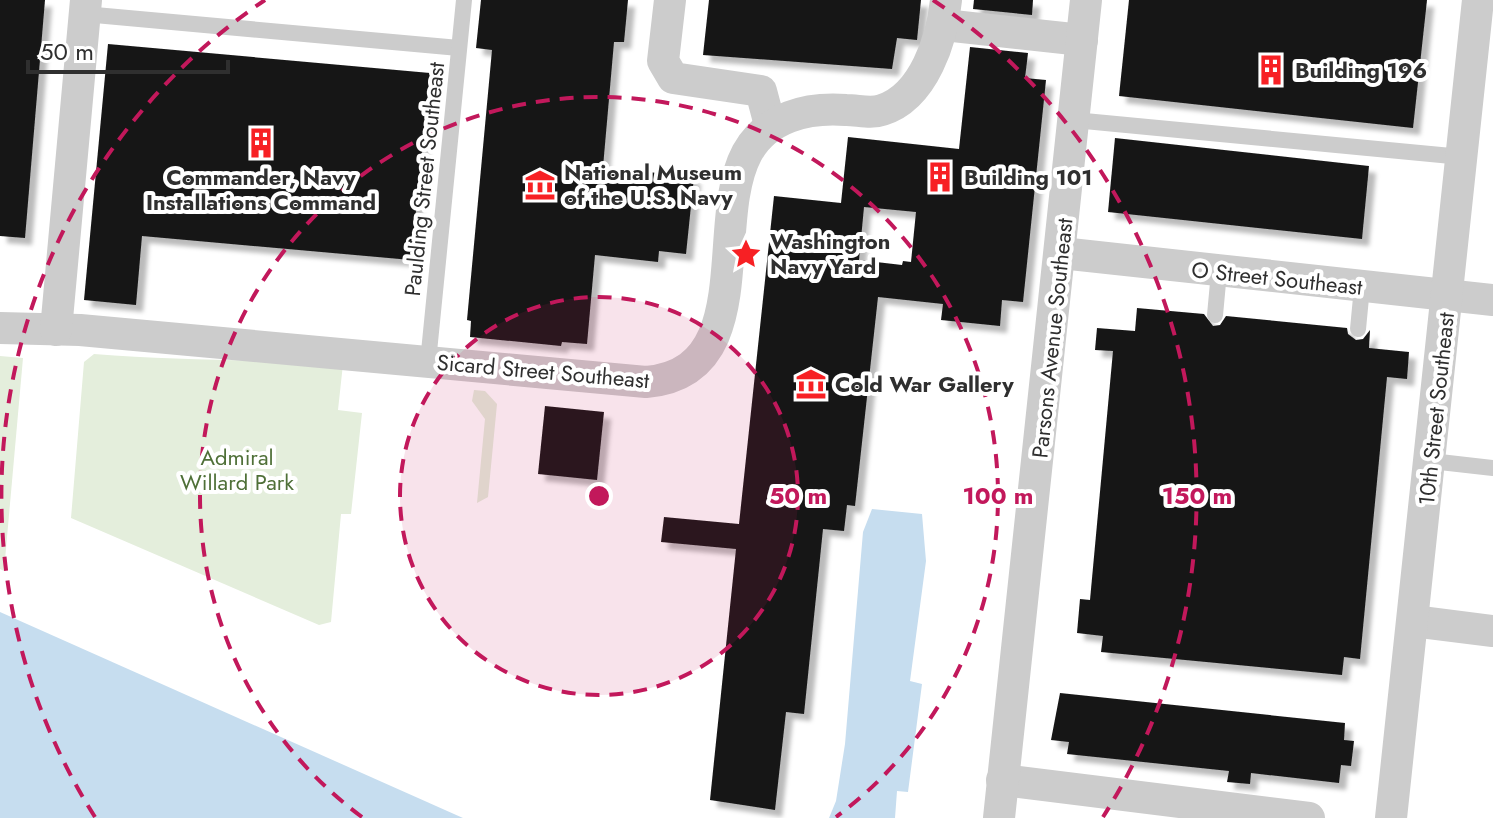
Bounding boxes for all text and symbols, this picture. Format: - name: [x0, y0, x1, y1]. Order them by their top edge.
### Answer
- scale bar: [28, 24, 228, 74]
- text: 50 m: [40, 34, 94, 69]
- building icon: Building 196: [1254, 53, 1288, 87]
- place label: Building 196: [1295, 54, 1427, 86]
- street label: Paulding Street Southeast: [396, 60, 452, 298]
- building icon: Commander, Navy Installations Command: [244, 126, 278, 160]
- place label: National Museum of the U.S. Navy: [564, 156, 742, 213]
- building icon: Building 101: [923, 160, 957, 194]
- place label: Commander, Navy Installations Command: [146, 161, 376, 218]
- place label: Building 101: [964, 161, 1093, 193]
- museum icon: National Museum of the U.S. Navy: [523, 168, 557, 202]
- street label: Parsons Avenue Southeast: [1023, 216, 1081, 460]
- place label: Washington Navy Yard: [770, 225, 890, 282]
- place icon: Washington Navy Yard: [729, 237, 763, 271]
- street label: O Street Southeast: [1190, 253, 1365, 303]
- street label: 10th Street Southeast: [1410, 310, 1462, 507]
- street label: Sicard Street Southeast: [435, 346, 651, 396]
- museum icon: Cold War Gallery: [794, 367, 828, 401]
- place label: Cold War Gallery: [835, 368, 1014, 400]
- park label: Admiral Willard Park: [180, 441, 294, 498]
- text: 50 m: [769, 478, 827, 513]
- text: 100 m: [963, 478, 1033, 513]
- text: 150 m: [1162, 478, 1232, 513]
- centre of rings: [585, 482, 613, 510]

